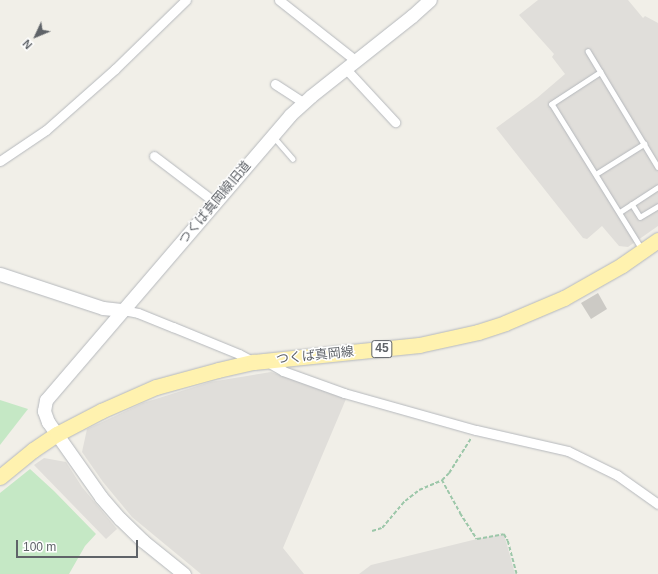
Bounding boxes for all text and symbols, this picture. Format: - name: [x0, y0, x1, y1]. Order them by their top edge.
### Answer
- north arrow: [16, 16, 56, 56]
- text: N: [20, 37, 34, 51]
- street label: つくば真岡線旧道: [176, 158, 254, 248]
- road number: 45: [371, 339, 393, 359]
- street label: つくば真岡線: [275, 344, 355, 368]
- scale bar: [18, 532, 140, 558]
- text: 100 m: [23, 540, 56, 554]

